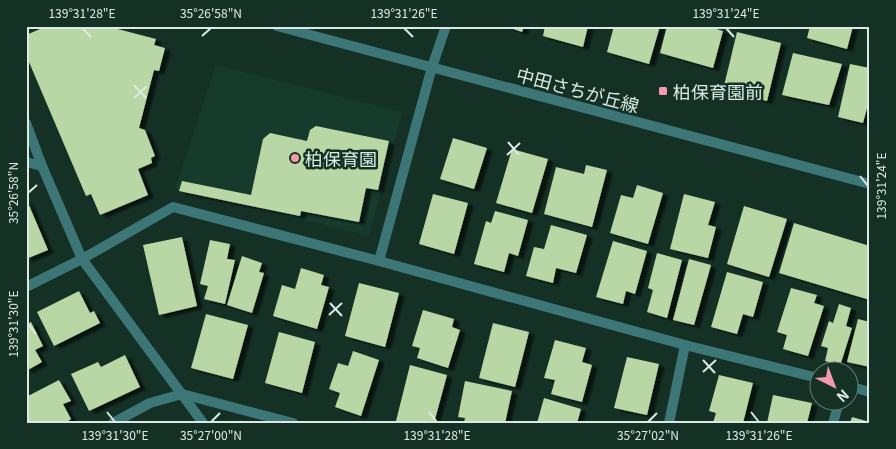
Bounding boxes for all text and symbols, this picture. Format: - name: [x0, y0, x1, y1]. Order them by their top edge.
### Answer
- text: 139°31'28"E: [48, 4, 116, 21]
- text: 35°26'58"N: [180, 4, 242, 21]
- text: 139°31'26"E: [370, 4, 438, 21]
- text: 139°31'24"E: [692, 4, 760, 21]
- street label: 中田さちが丘線: [514, 60, 642, 118]
- place label: 柏保育園前: [673, 78, 763, 104]
- marker: 柏保育園前: [657, 85, 669, 97]
- place label: 柏保育園: [305, 145, 377, 171]
- marker: 柏保育園: [289, 152, 301, 164]
- text: 139°31'24"E: [872, 152, 889, 220]
- text: 35°26'58"N: [4, 162, 21, 224]
- text: 139°31'30"E: [4, 290, 21, 358]
- north arrow: [808, 362, 858, 412]
- text: N: [833, 385, 854, 407]
- text: 139°31'30"E: [81, 426, 149, 443]
- text: 35°27'00"N: [180, 426, 242, 443]
- text: 139°31'28"E: [403, 426, 471, 443]
- text: 35°27'02"N: [617, 426, 679, 443]
- text: 139°31'26"E: [725, 426, 793, 443]

